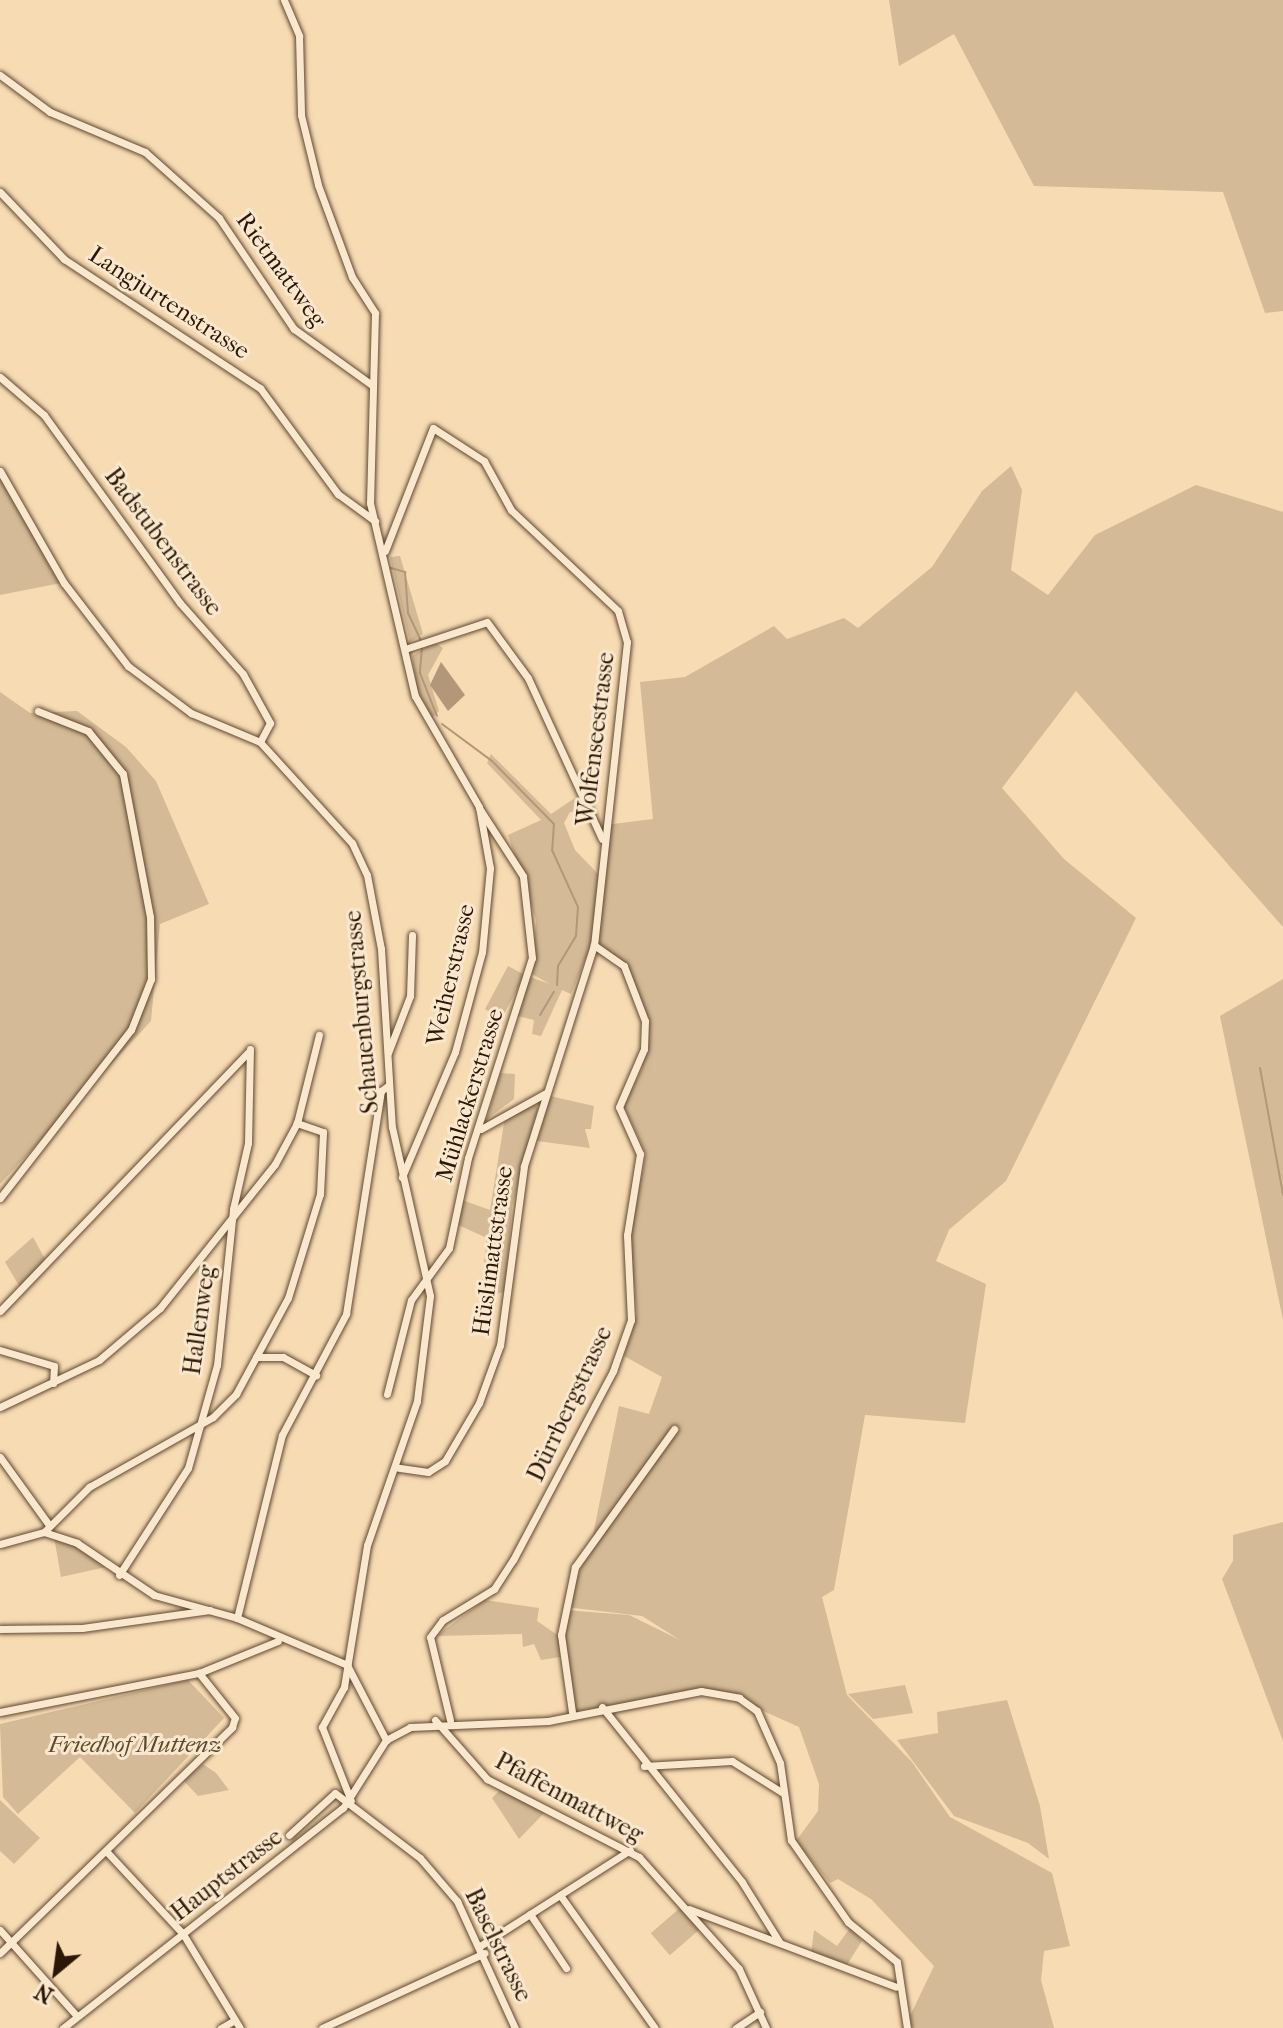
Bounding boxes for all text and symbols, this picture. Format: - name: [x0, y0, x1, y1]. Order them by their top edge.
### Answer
- street label: Rietmattweg: [230, 207, 332, 333]
- street label: Langjurtenstrasse: [83, 240, 255, 366]
- street label: Badstubenstrasse: [98, 463, 228, 621]
- street label: Wolfenseestrasse: [571, 650, 621, 828]
- street label: Weiherstrasse: [421, 901, 481, 1049]
- street label: Schauenburgstrasse: [339, 909, 385, 1115]
- street label: Mühlackerstrasse: [430, 1005, 510, 1185]
- street label: Hüslimattstrasse: [467, 1164, 519, 1338]
- street label: Hallenweg: [178, 1263, 222, 1377]
- street label: Dürrbergstrasse: [521, 1322, 619, 1486]
- park label: Friedhof Muttenz: [48, 1731, 222, 1759]
- street label: Pfaffenmattweg: [490, 1747, 648, 1849]
- street label: Hauptstrasse: [166, 1823, 288, 1927]
- street label: Baselstrasse: [458, 1884, 538, 2006]
- north arrow: [16, 1932, 96, 2012]
- text: N: [31, 1978, 58, 2008]

